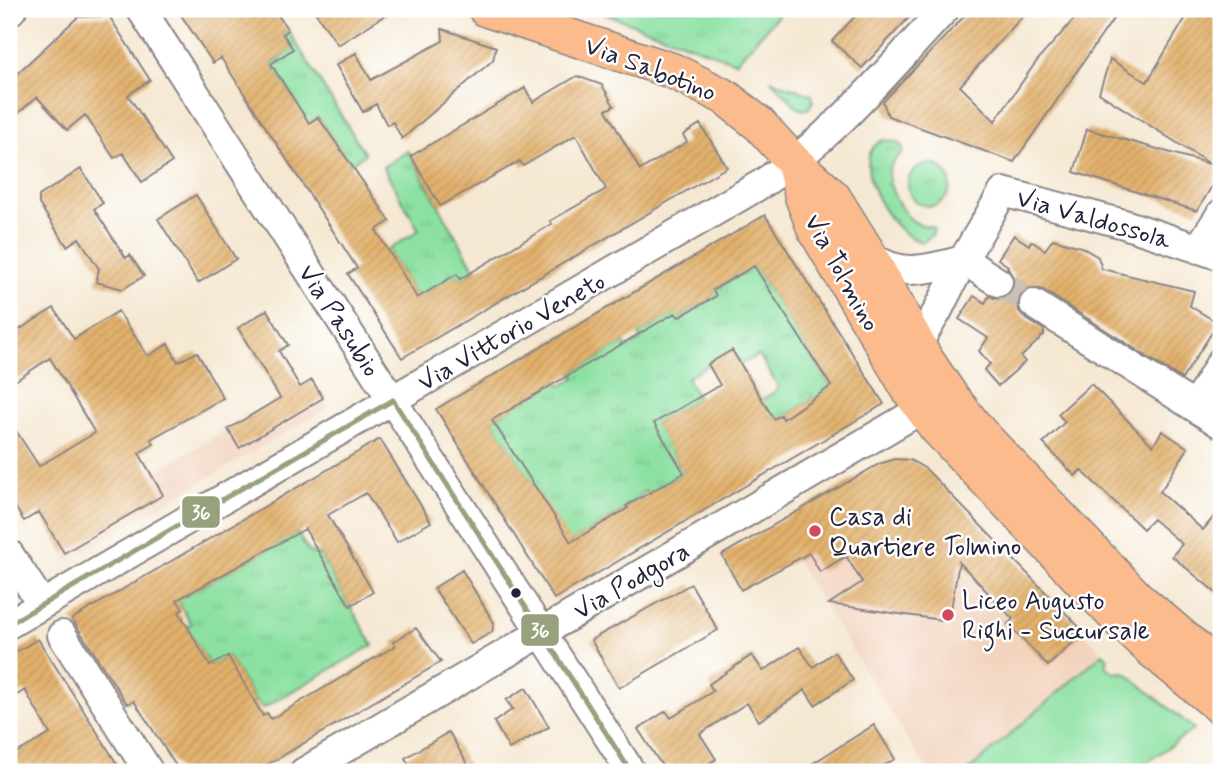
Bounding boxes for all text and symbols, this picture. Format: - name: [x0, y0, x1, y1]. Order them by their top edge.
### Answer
- street label: Via Sabotino: [580, 29, 721, 110]
- street label: Via Valdossola: [1012, 182, 1175, 258]
- street label: Via Tolmino: [795, 208, 887, 338]
- street label: Via Pasubio: [289, 258, 387, 384]
- street label: Via Vittorio Veneto: [412, 265, 612, 400]
- line badge: 36: [181, 495, 221, 529]
- text: 36: [191, 501, 211, 526]
- place label: Casa di Quartiere Tolmino: [829, 501, 1021, 565]
- marker: Casa di Quartiere Tolmino: [807, 523, 823, 539]
- street label: Via Podgora: [568, 535, 697, 630]
- place label: Liceo Augusto Righi - Succursale: [962, 585, 1150, 652]
- unlabelled marker: [509, 586, 523, 600]
- marker: Liceo Augusto Righi - Succursale: [940, 607, 956, 623]
- line badge: 36: [520, 613, 560, 647]
- text: 36: [530, 619, 550, 644]

